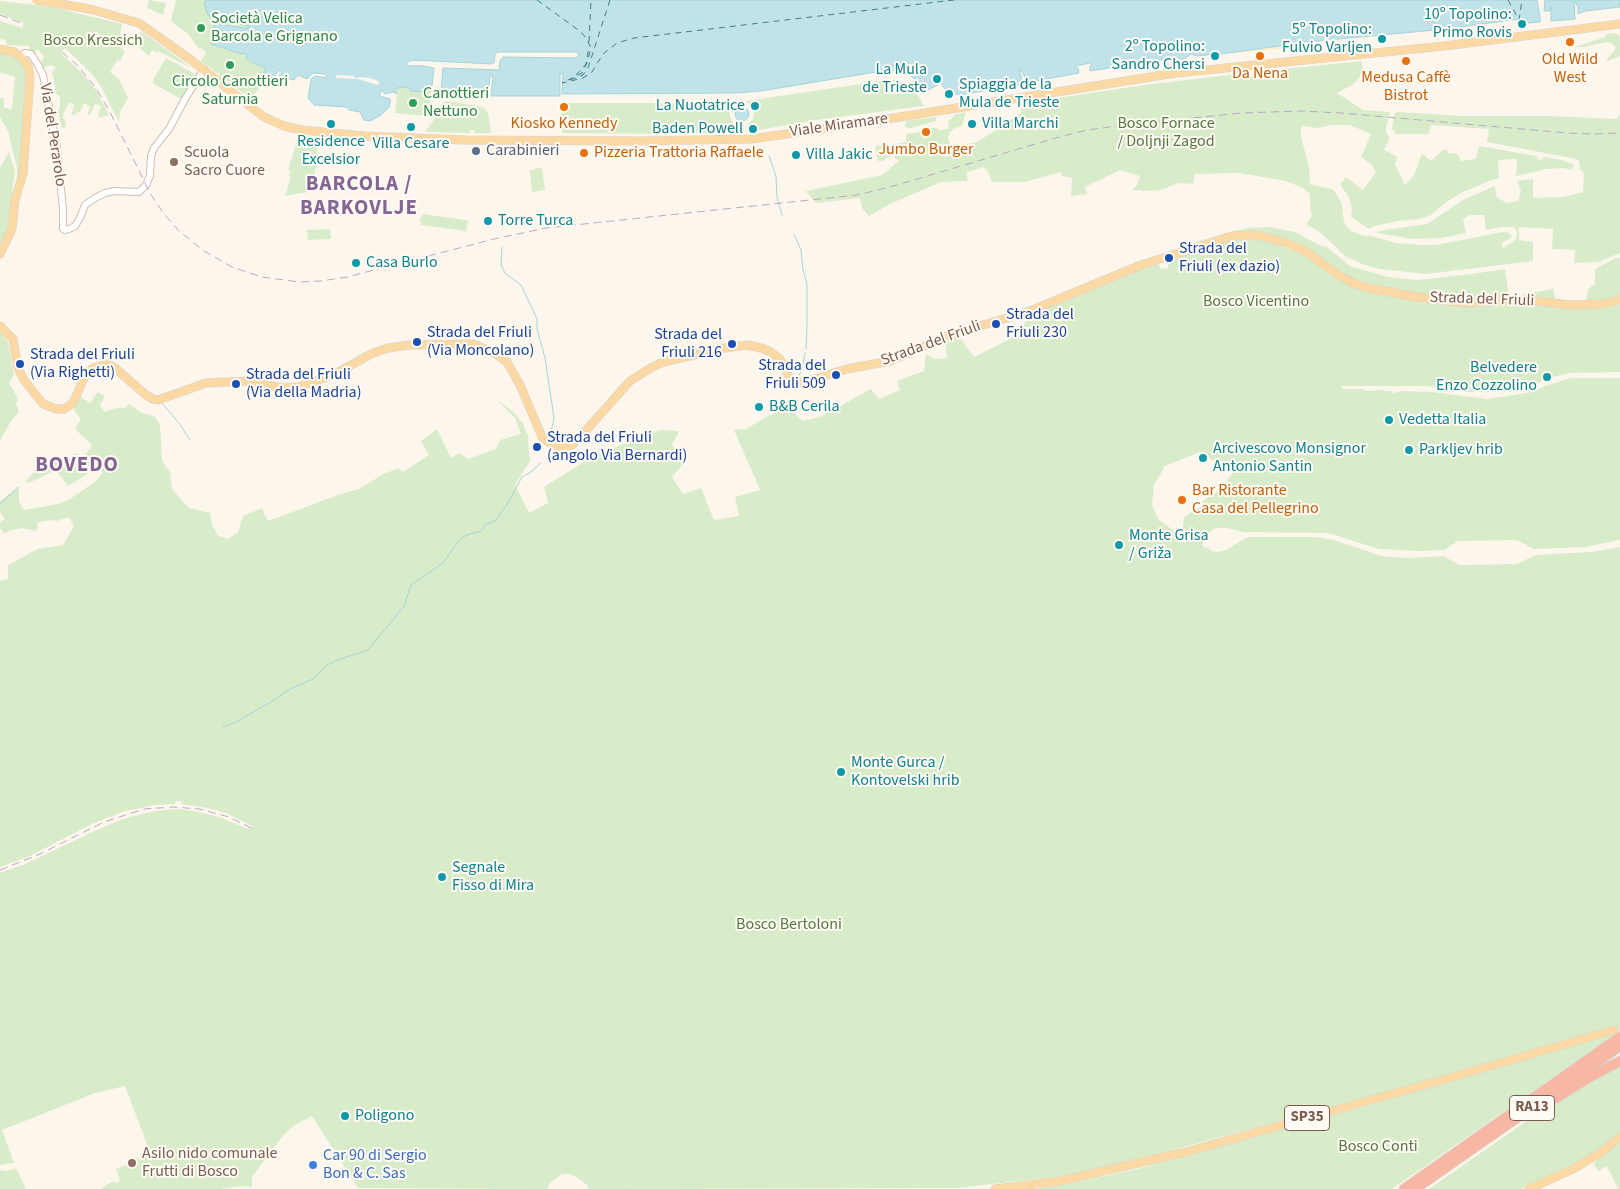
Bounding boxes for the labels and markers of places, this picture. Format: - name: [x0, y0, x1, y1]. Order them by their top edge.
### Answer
- place label: 10º Topolino: Primo Rovis: [1424, 5, 1512, 43]
- place label: Società Velica Barcola e Grignano: [211, 9, 338, 47]
- marker: 10º Topolino: Primo Rovis: [1516, 18, 1528, 30]
- place label: 5º Topolino: Fulvio Varljen: [1282, 20, 1372, 58]
- marker: Società Velica Barcola e Grignano: [195, 22, 207, 34]
- marker: 5º Topolino: Fulvio Varljen: [1376, 33, 1388, 45]
- marker: Old Wild West: [1564, 36, 1576, 48]
- place label: 2º Topolino: Sandro Chersi: [1112, 37, 1205, 75]
- marker: 2º Topolino: Sandro Chersi: [1209, 50, 1221, 62]
- marker: Da Nena: [1254, 50, 1266, 62]
- place label: Old Wild West: [1542, 50, 1598, 88]
- marker: Medusa Caffè Bistrot: [1400, 55, 1412, 67]
- marker: Circolo Canottieri Saturnia: [224, 59, 236, 71]
- place label: La Mula de Trieste: [862, 60, 927, 98]
- place label: Da Nena: [1232, 64, 1288, 84]
- place label: Medusa Caffè Bistrot: [1361, 68, 1451, 106]
- place label: Circolo Canottieri Saturnia: [172, 72, 288, 110]
- marker: La Mula de Trieste: [931, 73, 943, 85]
- place label: Spiaggia de la Mula de Trieste: [959, 75, 1059, 113]
- place label: Canottieri Nettuno: [423, 84, 489, 122]
- marker: Spiaggia de la Mula de Trieste: [943, 88, 955, 100]
- place label: La Nuotatrice: [656, 96, 745, 116]
- marker: Canottieri Nettuno: [407, 97, 419, 109]
- marker: La Nuotatrice: [749, 100, 761, 112]
- marker: Kiosko Kennedy: [558, 101, 570, 113]
- place label: Kiosko Kennedy: [511, 114, 617, 134]
- place label: Villa Marchi: [982, 114, 1059, 134]
- marker: Residence Excelsior: [325, 118, 337, 130]
- marker: Villa Marchi: [966, 118, 978, 130]
- place label: Baden Powell: [652, 119, 743, 139]
- marker: Villa Cesare: [405, 121, 417, 133]
- marker: Baden Powell: [747, 123, 759, 135]
- marker: Jumbo Burger: [920, 126, 932, 138]
- place label: Residence Excelsior: [297, 132, 365, 170]
- place label: Villa Cesare: [373, 134, 449, 154]
- place label: Jumbo Burger: [878, 140, 974, 160]
- place label: Carabinieri: [486, 141, 559, 161]
- place label: Scuola Sacro Cuore: [184, 143, 265, 181]
- place label: Pizzeria Trattoria Raffaele: [594, 143, 764, 163]
- marker: Carabinieri: [470, 145, 482, 157]
- place label: Villa Jakic: [806, 145, 872, 165]
- marker: Pizzeria Trattoria Raffaele: [578, 147, 590, 159]
- marker: Villa Jakic: [790, 149, 802, 161]
- marker: Scuola Sacro Cuore: [168, 156, 180, 168]
- place label: Torre Turca: [498, 211, 573, 231]
- marker: Torre Turca: [482, 215, 494, 227]
- place label: Strada del Friuli (ex dazio): [1179, 239, 1280, 277]
- marker: Strada del Friuli (ex dazio): [1163, 252, 1175, 264]
- place label: Casa Burlo: [366, 253, 438, 273]
- marker: Casa Burlo: [350, 257, 362, 269]
- place label: Strada del Friuli 230: [1006, 305, 1074, 343]
- marker: Strada del Friuli 230: [990, 318, 1002, 330]
- place label: Strada del Friuli (Via Moncolano): [427, 323, 534, 361]
- place label: Strada del Friuli 216: [654, 325, 722, 363]
- marker: Strada del Friuli (Via Moncolano): [411, 336, 423, 348]
- marker: Strada del Friuli 216: [726, 338, 738, 350]
- place label: Strada del Friuli (Via Righetti): [30, 345, 135, 383]
- place label: Strada del Friuli 509: [758, 356, 826, 394]
- marker: Strada del Friuli (Via Righetti): [14, 358, 26, 370]
- place label: Belvedere Enzo Cozzolino: [1436, 358, 1537, 396]
- place label: Strada del Friuli (Via della Madria): [246, 365, 362, 403]
- marker: Strada del Friuli 509: [830, 369, 842, 381]
- marker: Belvedere Enzo Cozzolino: [1541, 371, 1553, 383]
- marker: Strada del Friuli (Via della Madria): [230, 378, 242, 390]
- place label: B&B Cerila: [769, 397, 839, 417]
- marker: B&B Cerila: [753, 401, 765, 413]
- place label: Vedetta Italia: [1399, 410, 1486, 430]
- marker: Vedetta Italia: [1383, 414, 1395, 426]
- place label: Strada del Friuli (angolo Via Bernardi): [547, 428, 687, 466]
- place label: Arcivescovo Monsignor Antonio Santin: [1213, 439, 1366, 477]
- place label: Parkljev hrib: [1419, 440, 1503, 460]
- marker: Strada del Friuli (angolo Via Bernardi): [531, 441, 543, 453]
- marker: Parkljev hrib: [1403, 444, 1415, 456]
- marker: Arcivescovo Monsignor Antonio Santin: [1197, 452, 1209, 464]
- place label: Bar Ristorante Casa del Pellegrino: [1192, 481, 1319, 519]
- marker: Bar Ristorante Casa del Pellegrino: [1176, 494, 1188, 506]
- place label: Monte Grisa / Griža: [1129, 526, 1209, 564]
- marker: Monte Grisa / Griža: [1113, 539, 1125, 551]
- place label: Monte Gurca / Kontovelski hrib: [851, 753, 960, 791]
- marker: Monte Gurca / Kontovelski hrib: [835, 766, 847, 778]
- place label: Segnale Fisso di Mira: [452, 858, 534, 896]
- marker: Segnale Fisso di Mira: [436, 871, 448, 883]
- place label: Poligono: [355, 1106, 414, 1126]
- marker: Poligono: [339, 1110, 351, 1122]
- place label: Asilo nido comunale Frutti di Bosco: [142, 1144, 278, 1182]
- place label: Car 90 di Sergio Bon & C. Sas: [323, 1146, 427, 1184]
- marker: Asilo nido comunale Frutti di Bosco: [126, 1157, 138, 1169]
- marker: Car 90 di Sergio Bon & C. Sas: [307, 1159, 319, 1171]

